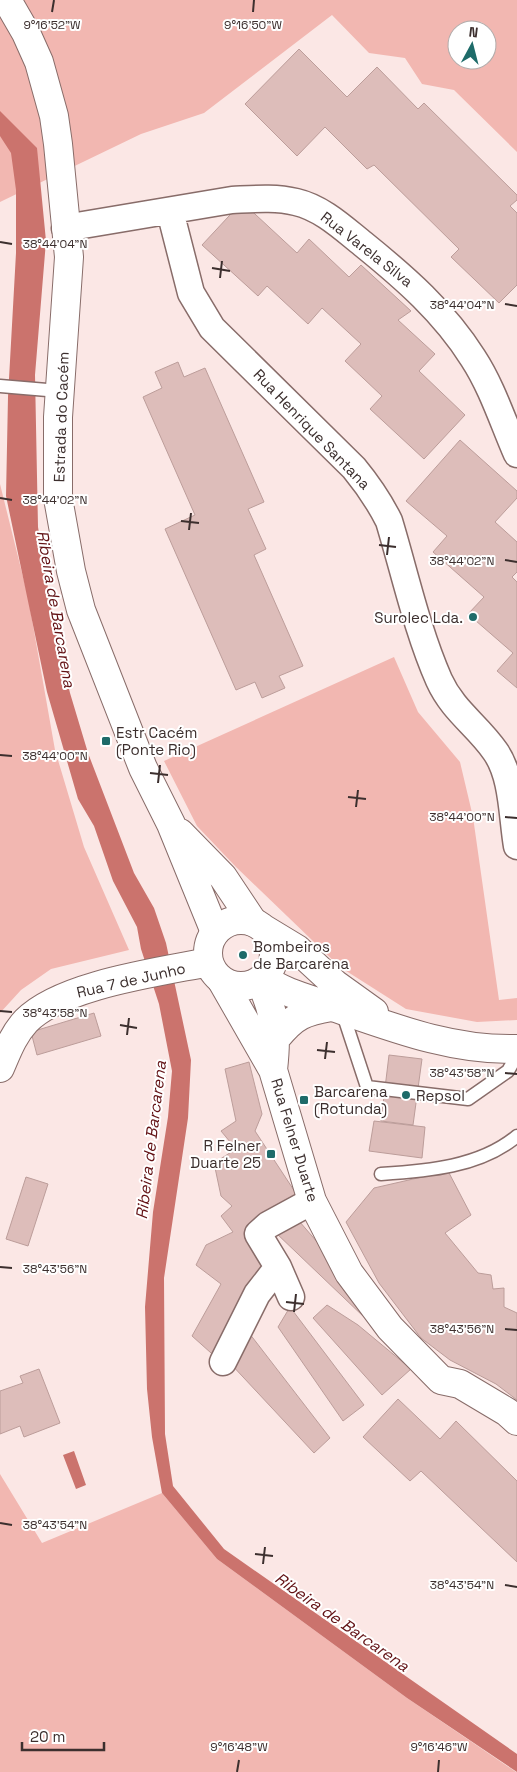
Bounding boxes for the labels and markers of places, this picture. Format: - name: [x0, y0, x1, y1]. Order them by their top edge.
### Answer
- place label: Surolec Lda.: [374, 608, 463, 627]
- marker: Surolec Lda.: [467, 611, 479, 623]
- place label: Estr Cacém (Ponte Rio): [116, 723, 197, 760]
- marker: Estr Cacém (Ponte Rio): [100, 735, 112, 747]
- place label: Bombeiros de Barcarena: [253, 937, 349, 973]
- marker: Bombeiros de Barcarena: [237, 949, 249, 961]
- place label: Barcarena (Rotunda): [314, 1082, 388, 1119]
- place label: Repsol: [416, 1086, 465, 1105]
- marker: Repsol: [400, 1089, 412, 1101]
- marker: Barcarena (Rotunda): [298, 1094, 310, 1106]
- place label: R Felner Duarte 25: [190, 1136, 261, 1172]
- marker: R Felner Duarte 25: [265, 1148, 277, 1160]

